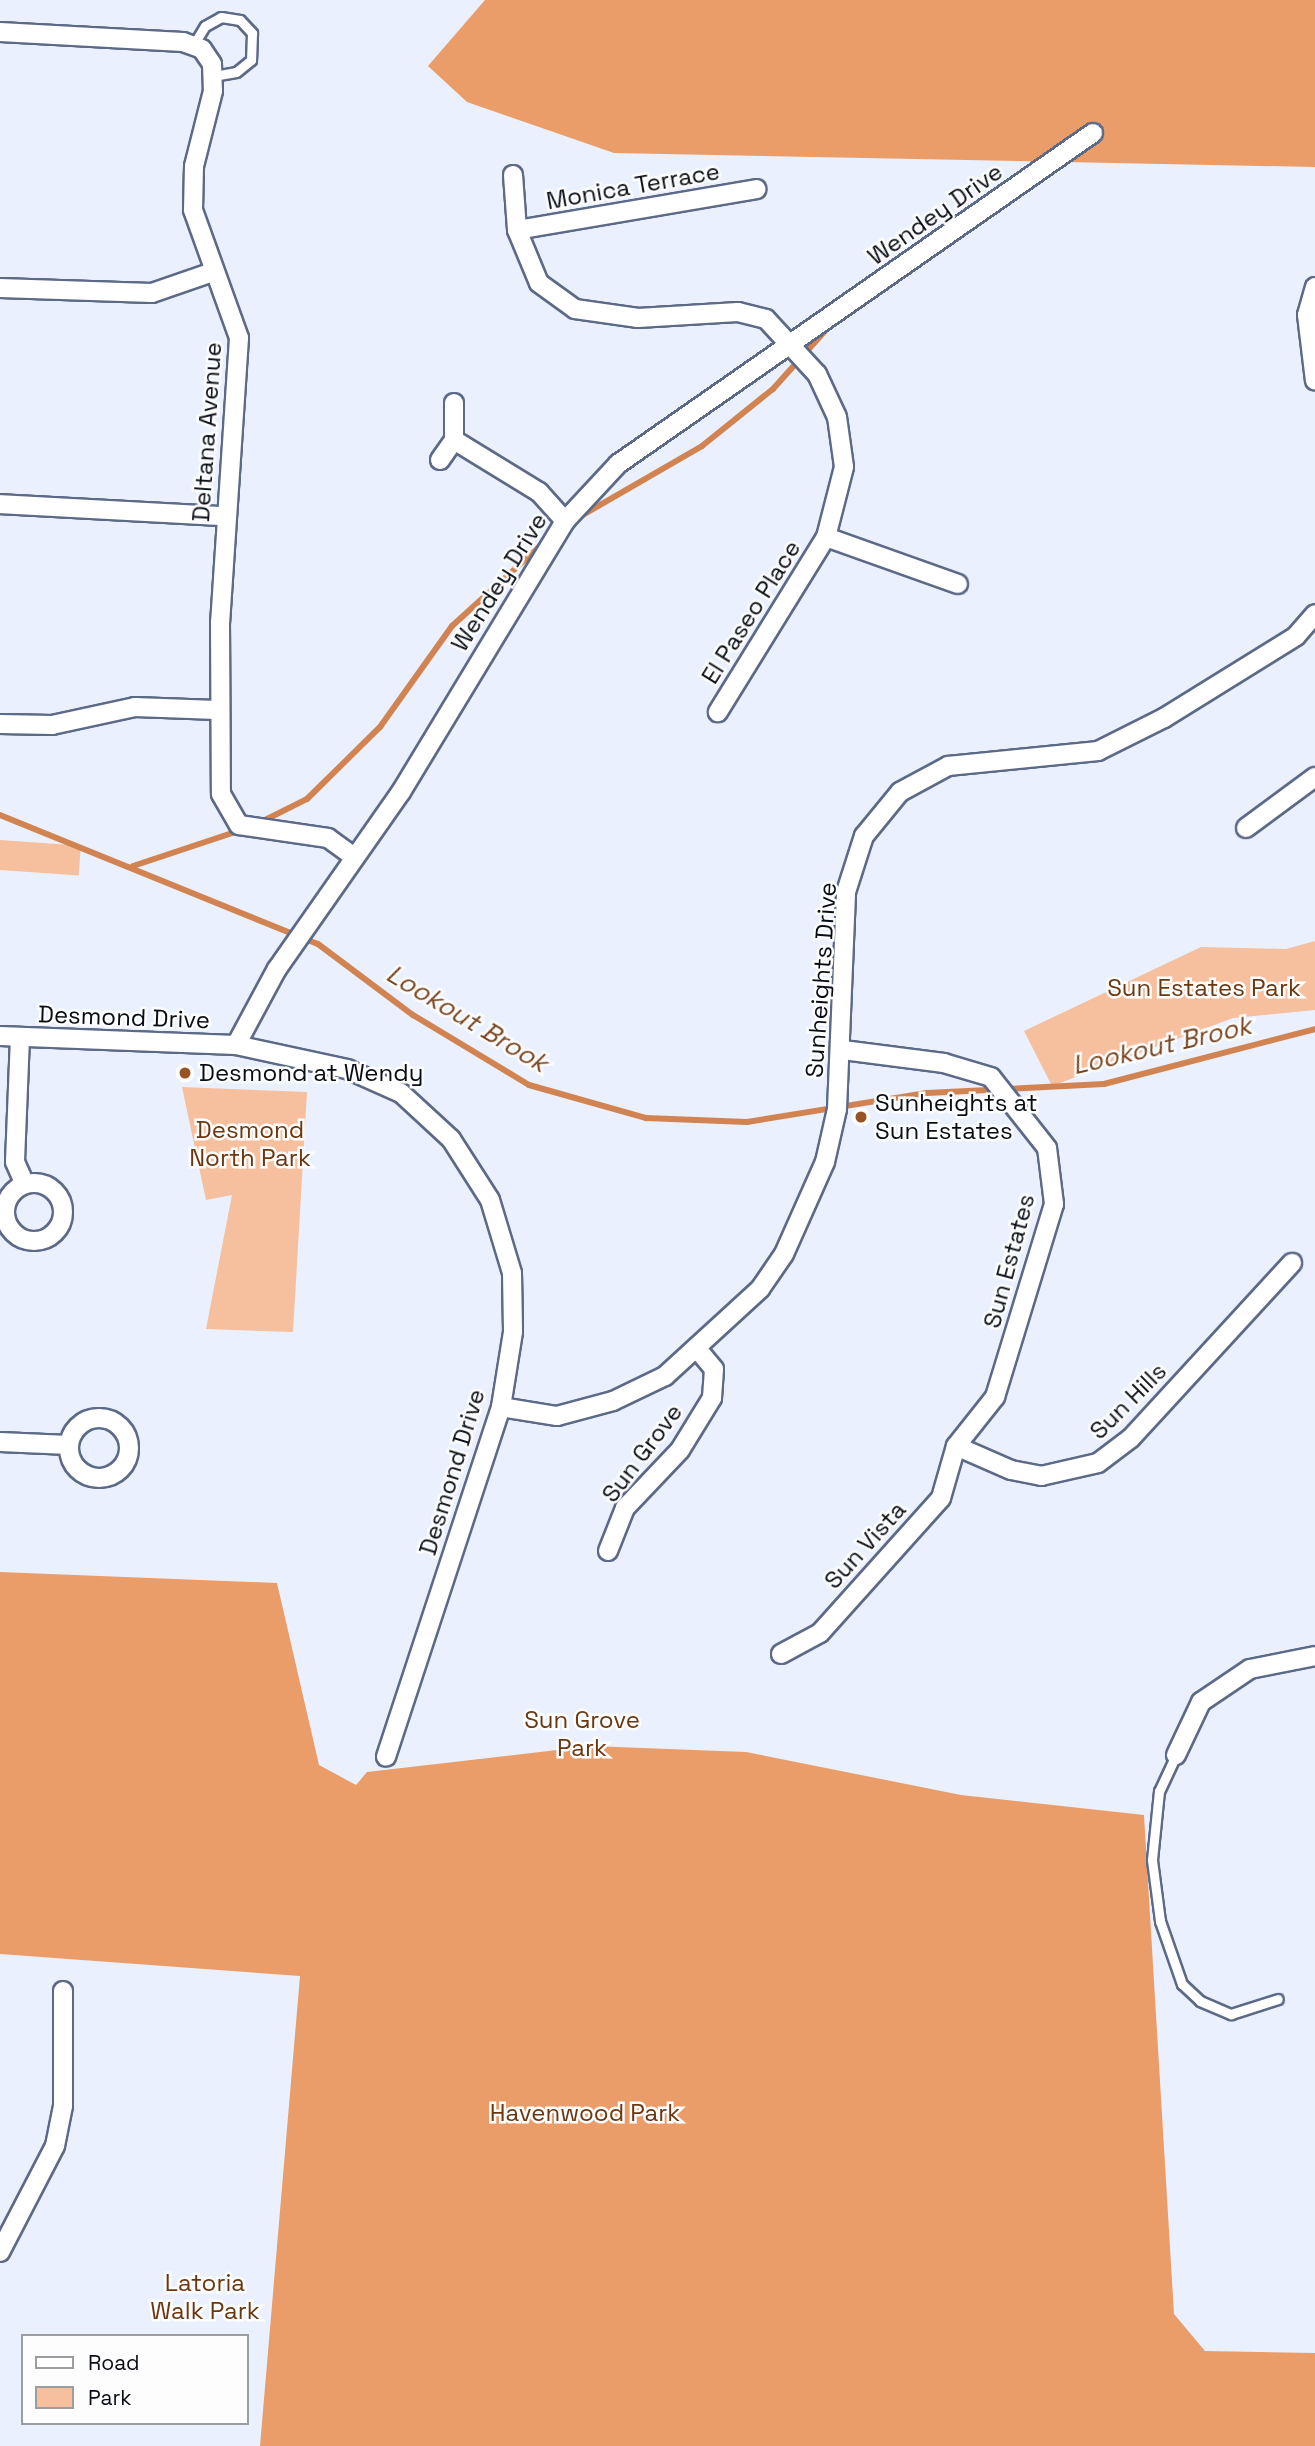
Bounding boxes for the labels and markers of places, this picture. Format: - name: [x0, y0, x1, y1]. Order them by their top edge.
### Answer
- place label: Desmond at Wendy: [199, 1059, 424, 1087]
- marker: Desmond at Wendy: [177, 1065, 193, 1081]
- place label: Sunheights at Sun Estates: [875, 1089, 1038, 1145]
- marker: Sunheights at Sun Estates: [853, 1109, 869, 1125]

